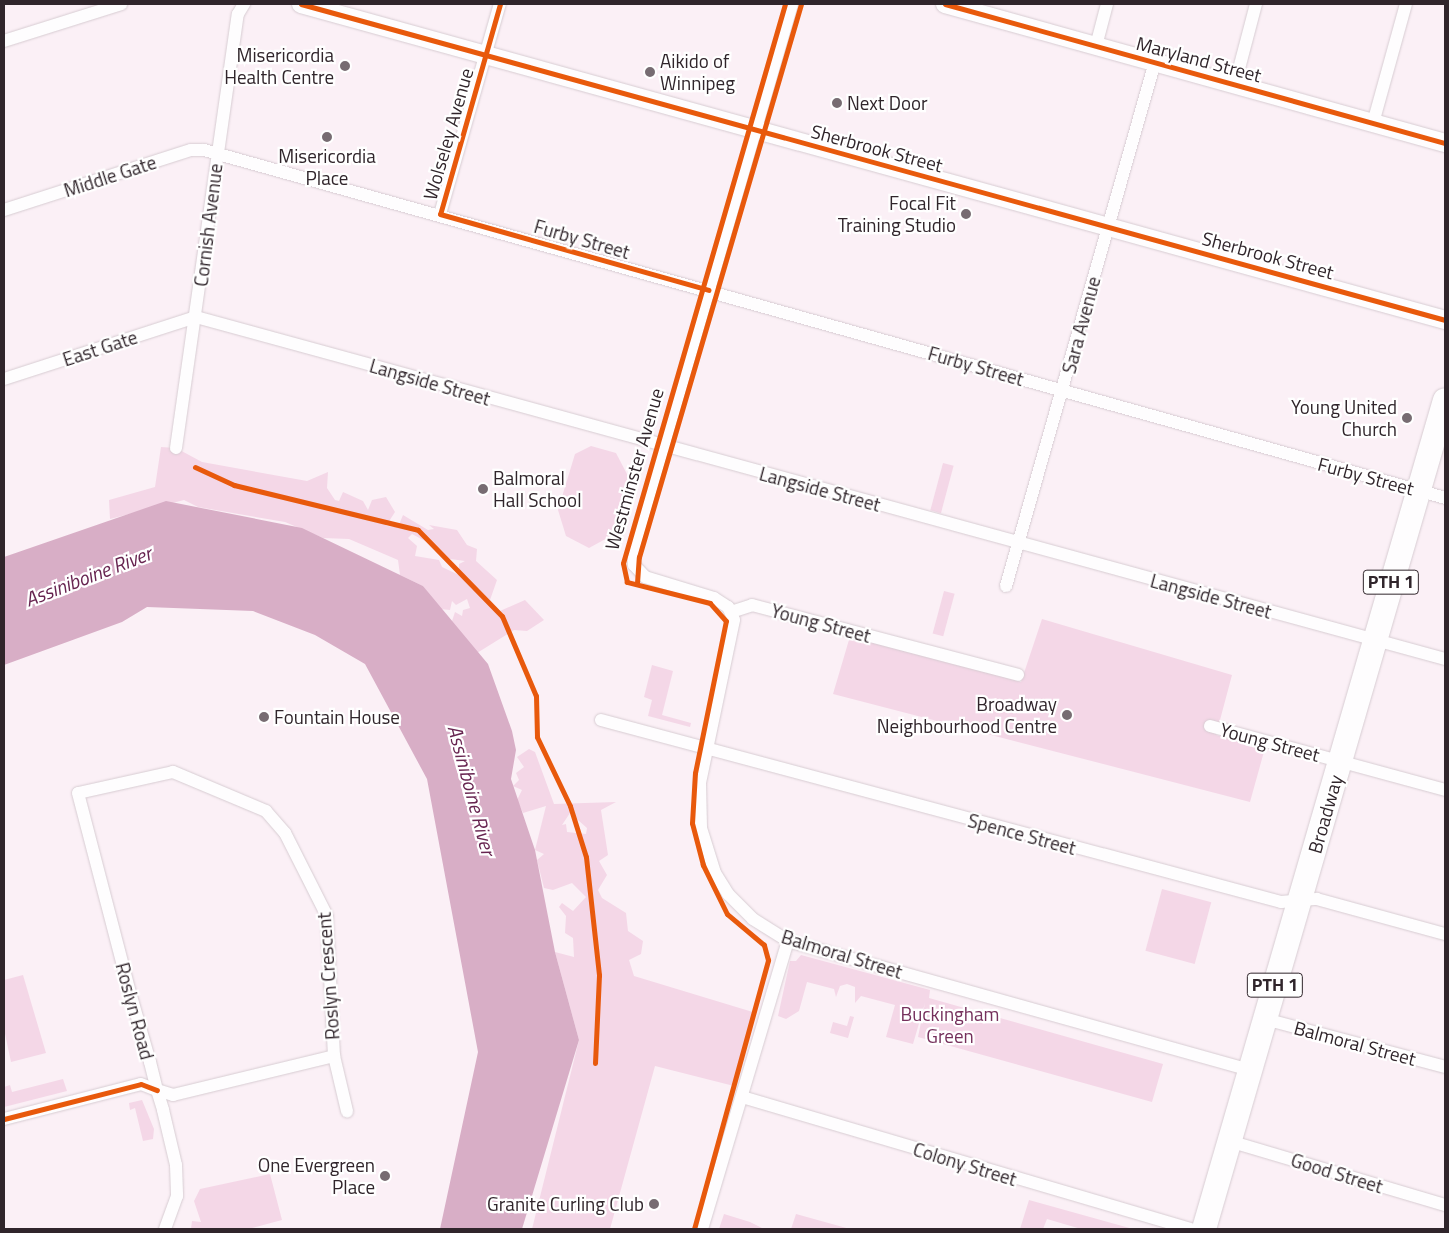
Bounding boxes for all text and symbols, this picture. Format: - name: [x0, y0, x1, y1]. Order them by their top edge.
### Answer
- street label: Maryland Street: [1134, 31, 1264, 87]
- place label: Misericordia Health Centre: [224, 44, 334, 88]
- place label: Aikido of Winnipeg: [660, 50, 735, 94]
- marker: Misericordia Health Centre: [338, 59, 352, 73]
- street label: Wolseley Avenue: [418, 66, 478, 202]
- marker: Aikido of Winnipeg: [644, 66, 656, 78]
- place label: Next Door: [847, 92, 928, 114]
- marker: Next Door: [831, 97, 843, 109]
- street label: Sherbrook Street: [809, 119, 945, 177]
- marker: Misericordia Place: [321, 131, 333, 143]
- place label: Misericordia Place: [278, 145, 376, 189]
- street label: Middle Gate: [61, 150, 159, 202]
- street label: Cornish Avenue: [189, 162, 227, 288]
- place label: Focal Fit Training Studio: [838, 192, 956, 236]
- marker: Focal Fit Training Studio: [960, 208, 972, 220]
- street label: Furby Street: [532, 214, 632, 264]
- street label: Sherbrook Street: [1200, 226, 1336, 284]
- street label: Sara Avenue: [1057, 274, 1105, 376]
- street label: East Gate: [60, 325, 140, 371]
- street label: Furby Street: [926, 341, 1026, 391]
- street label: Langside Street: [367, 354, 493, 410]
- street label: Westminster Avenue: [600, 386, 668, 552]
- place label: Young United Church: [1291, 396, 1397, 440]
- marker: Young United Church: [1401, 412, 1413, 424]
- street label: Furby Street: [1315, 452, 1417, 500]
- street label: Langside Street: [757, 462, 883, 516]
- place label: Balmoral Hall School: [493, 467, 582, 511]
- marker: Balmoral Hall School: [477, 483, 489, 495]
- water label: Assiniboine River: [21, 541, 155, 611]
- road number: PTH 1: [1362, 566, 1420, 598]
- street label: Langside Street: [1148, 569, 1274, 623]
- street label: Young Street: [769, 599, 873, 647]
- place label: Broadway Neighbourhood Centre: [877, 693, 1057, 737]
- place label: Fountain House: [274, 706, 400, 728]
- marker: Broadway Neighbourhood Centre: [1061, 709, 1073, 721]
- marker: Fountain House: [258, 711, 270, 723]
- street label: Young Street: [1218, 718, 1322, 766]
- water label: Assiniboine River: [443, 722, 501, 858]
- street label: Broadway: [1303, 772, 1347, 856]
- street label: Spence Street: [965, 809, 1079, 859]
- street label: Roslyn Crescent: [312, 911, 344, 1041]
- street label: Balmoral Street: [779, 925, 905, 983]
- street label: Roslyn Road: [111, 960, 159, 1062]
- road number: PTH 1: [1246, 970, 1304, 1000]
- park label: Buckingham Green: [901, 1003, 999, 1047]
- street label: Balmoral Street: [1292, 1016, 1418, 1070]
- street label: Colony Street: [910, 1137, 1020, 1191]
- street label: Good Street: [1288, 1148, 1386, 1198]
- place label: One Evergreen Place: [258, 1154, 375, 1198]
- marker: One Evergreen Place: [379, 1170, 391, 1182]
- place label: Granite Curling Club: [487, 1193, 644, 1215]
- marker: Granite Curling Club: [648, 1198, 660, 1210]

